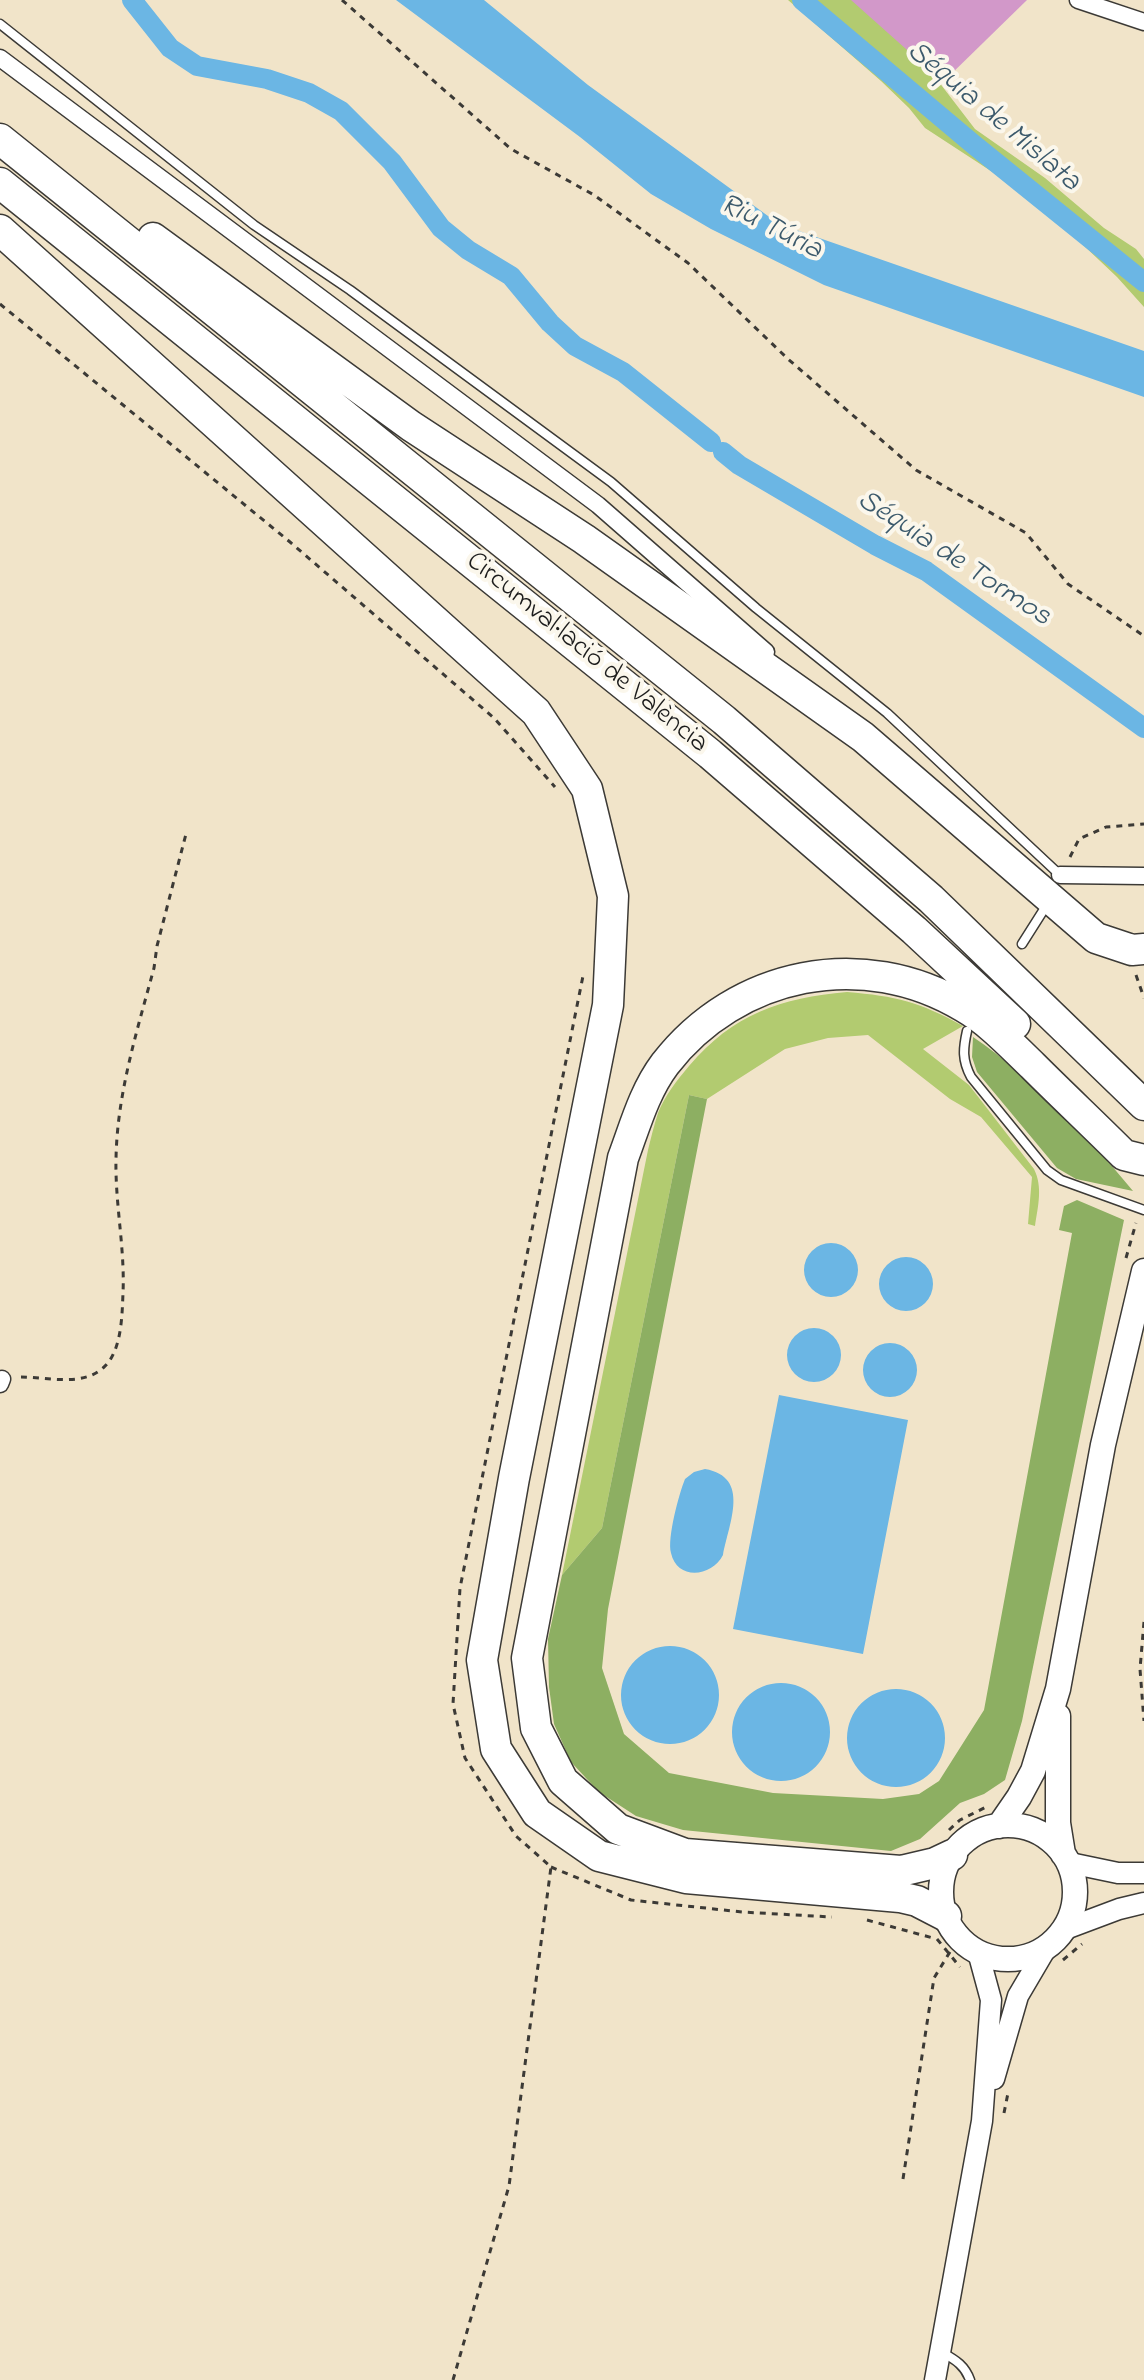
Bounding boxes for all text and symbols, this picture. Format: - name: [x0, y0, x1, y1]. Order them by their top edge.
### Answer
- water label: Séquia de Mislata: [898, 35, 1086, 201]
- water label: Riu Túria: [713, 188, 827, 270]
- water label: Séquia de Tormos: [849, 484, 1057, 636]
- street label: Circumval·lació de València: [458, 546, 714, 762]

